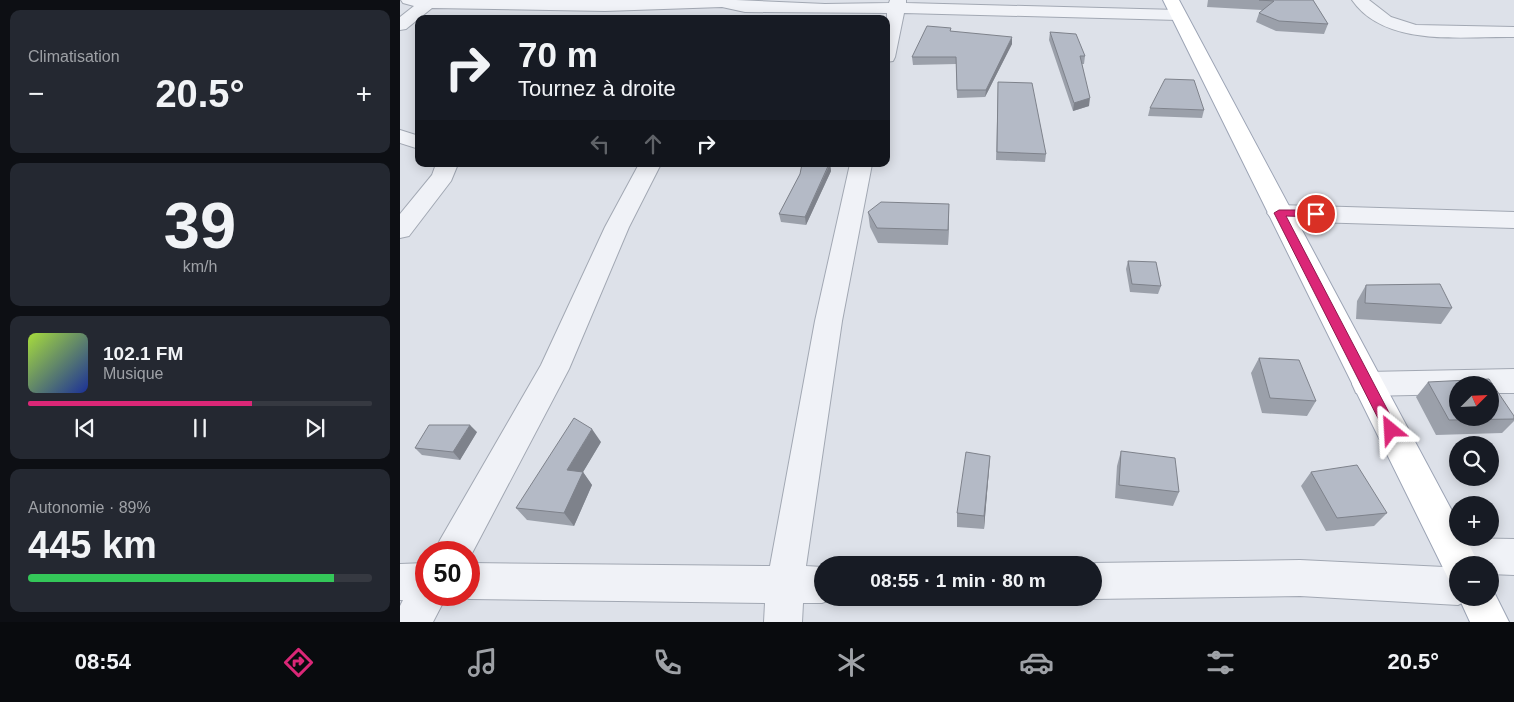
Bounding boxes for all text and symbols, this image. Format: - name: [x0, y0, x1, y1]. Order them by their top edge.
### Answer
- icon: right: [435, 35, 500, 100]
- text: 70 m: [518, 35, 598, 74]
- text: Climatisation: [28, 48, 120, 65]
- text: 20.5°: [155, 73, 245, 115]
- text: Tournez à droite: [518, 76, 676, 101]
- text: −: [28, 78, 44, 109]
- text: +: [356, 78, 372, 109]
- icon: left: [586, 130, 614, 158]
- icon: ahead: [639, 130, 667, 158]
- icon: right: [692, 130, 720, 158]
- text: 39: [164, 189, 236, 262]
- pin: [1295, 193, 1337, 235]
- icon: arrive: [1302, 200, 1330, 228]
- text: km/h: [183, 258, 217, 275]
- text: 102.1 FM: [103, 343, 183, 364]
- text: Musique: [103, 365, 163, 382]
- north arrow: [1449, 376, 1499, 426]
- map controls: [1449, 376, 1499, 606]
- position arrow: [1364, 403, 1416, 455]
- icon: previous: [71, 414, 99, 442]
- icon: pause: [186, 414, 214, 442]
- icon: next: [301, 414, 329, 442]
- button: search: [1449, 436, 1499, 486]
- button: +: [1449, 496, 1499, 546]
- text: Autonomie · 89%: [28, 499, 151, 516]
- text: 445 km: [28, 524, 157, 566]
- speed limit sign: 50: [415, 541, 480, 606]
- button: −: [1449, 556, 1499, 606]
- text: 08:55 · 1 min · 80 m: [870, 570, 1046, 591]
- icon: directions: [281, 645, 316, 680]
- icon: music: [465, 645, 500, 680]
- icon: phone: [650, 645, 685, 680]
- icon: climate: [834, 645, 869, 680]
- icon: car: [1019, 645, 1054, 680]
- icon: filters: [1203, 645, 1238, 680]
- text: 08:54: [75, 649, 131, 674]
- text: 20.5°: [1388, 649, 1439, 674]

